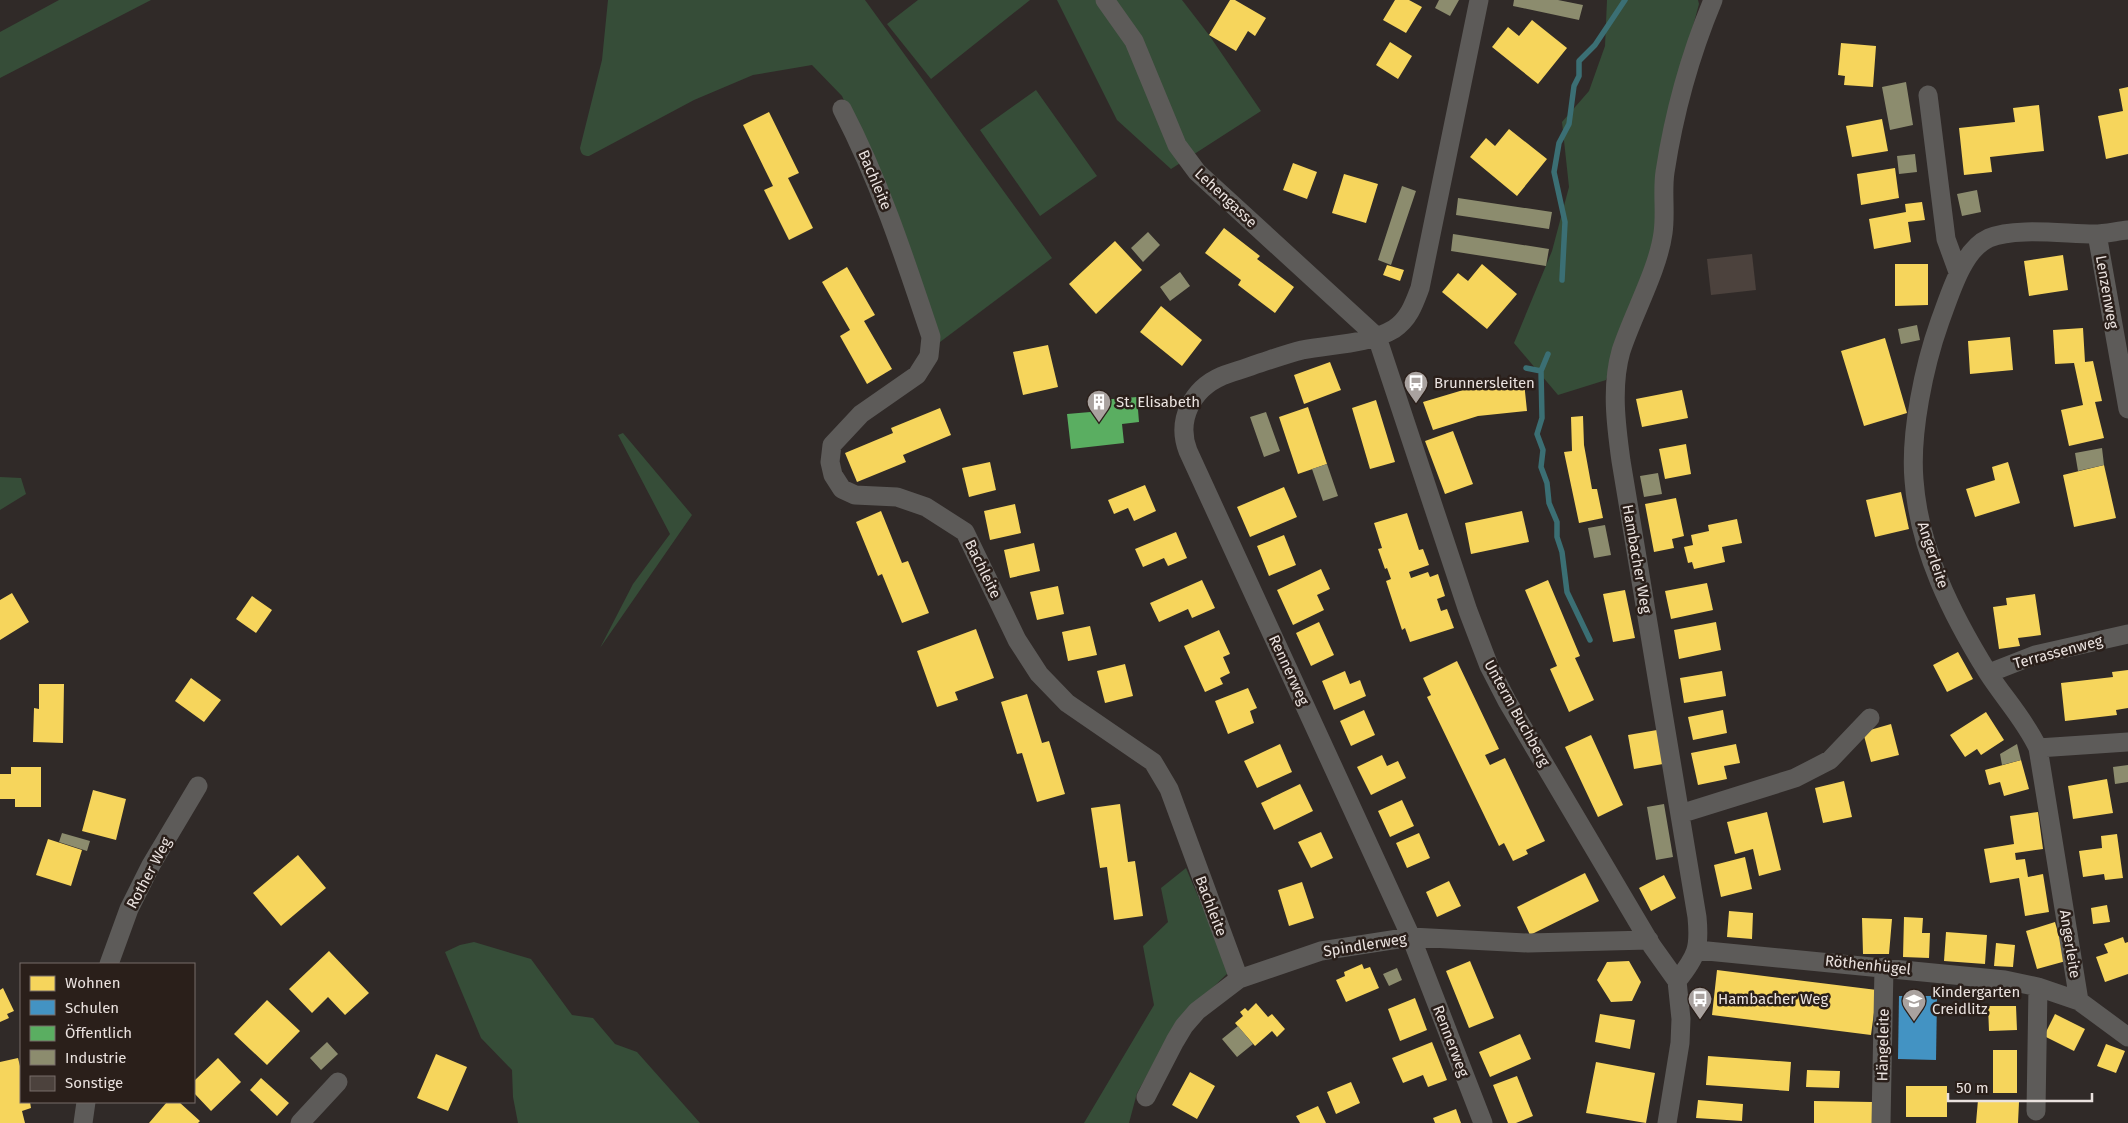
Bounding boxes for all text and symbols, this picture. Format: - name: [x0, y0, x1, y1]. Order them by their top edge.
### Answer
- street label: Bachleite: [854, 147, 896, 213]
- street label: Lehengasse: [1191, 165, 1261, 231]
- street label: Lenzenweg: [2092, 254, 2122, 330]
- bus stop icon: Brunnersleiten: [1403, 370, 1429, 404]
- place label: Brunnersleiten: [1434, 374, 1535, 392]
- building icon: St. Elisabeth: [1086, 389, 1112, 423]
- place label: St. Elisabeth: [1116, 393, 1200, 411]
- street label: Hambacher Weg: [1619, 503, 1655, 615]
- street label: Angerleite: [1914, 519, 1952, 591]
- street label: Bachleite: [961, 537, 1005, 601]
- street label: Terrassenweg: [2011, 631, 2105, 673]
- street label: Rennerweg: [1265, 632, 1313, 708]
- street label: Unterm Buchberg: [1480, 657, 1554, 770]
- street label: Rother Weg: [123, 834, 175, 912]
- street label: Bachleite: [1191, 873, 1231, 939]
- street label: Angerleite: [2056, 909, 2084, 979]
- street label: Spindlerweg: [1322, 930, 1408, 960]
- street label: Röthenhügel: [1824, 952, 1913, 979]
- legend: [20, 963, 195, 1103]
- text: Wohnen: [65, 974, 121, 992]
- place label: Kindergarten Creidlitz: [1932, 983, 2020, 1018]
- bus stop icon: Hambacher Weg: [1687, 986, 1713, 1020]
- school or university icon: Kindergarten Creidlitz: [1901, 988, 1927, 1022]
- place label: Hambacher Weg: [1718, 990, 1828, 1008]
- text: Schulen: [65, 999, 119, 1017]
- street label: Rennerweg: [1429, 1003, 1473, 1080]
- street label: Hängeleite: [1873, 1008, 1893, 1082]
- text: Öffentlich: [65, 1024, 132, 1042]
- text: Industrie: [65, 1049, 127, 1067]
- scale bar: [1948, 1070, 2092, 1102]
- text: Sonstige: [65, 1074, 123, 1092]
- text: 50 m: [1956, 1079, 1989, 1097]

